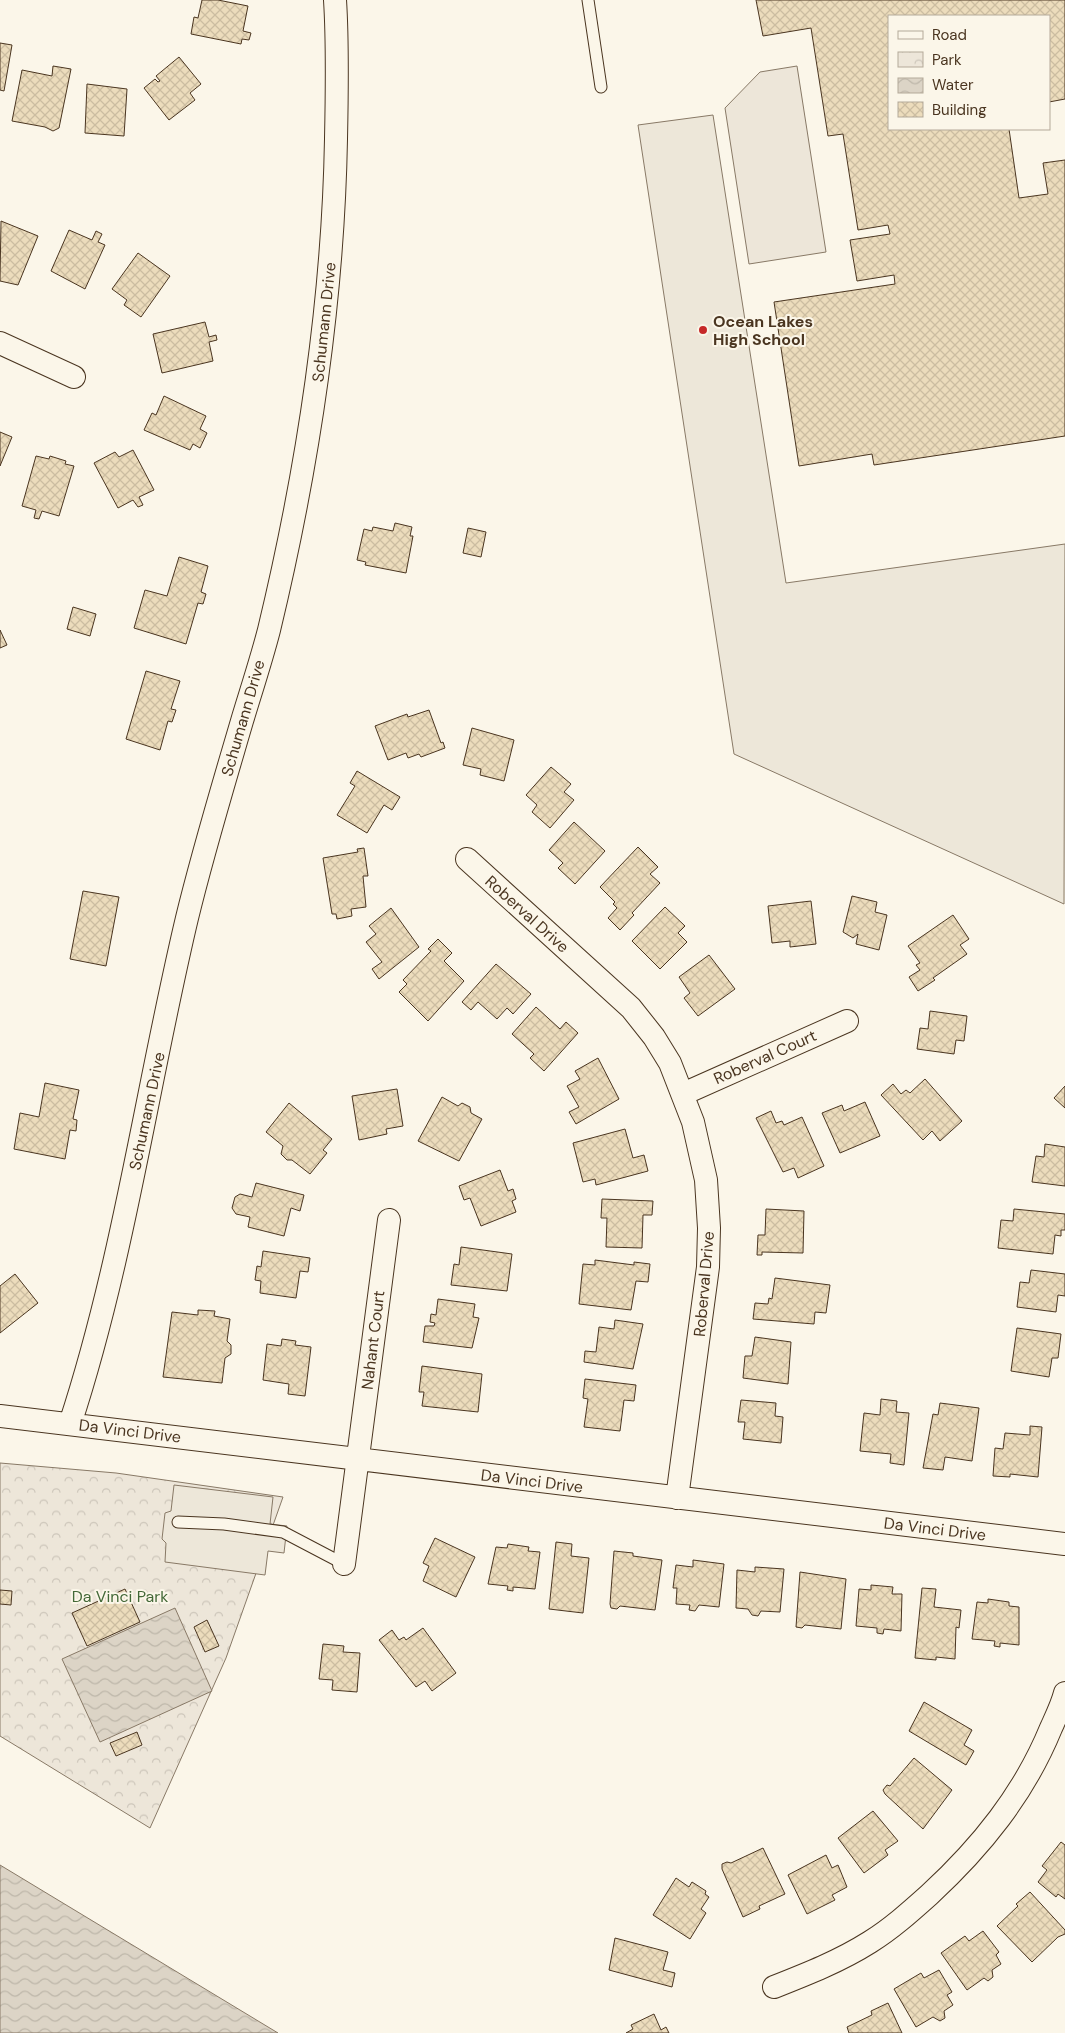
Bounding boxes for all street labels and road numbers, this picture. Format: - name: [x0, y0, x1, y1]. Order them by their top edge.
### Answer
- street label: Schumann Drive: [307, 261, 341, 383]
- street label: Schumann Drive: [216, 657, 270, 779]
- street label: Roberval Drive: [481, 871, 573, 957]
- street label: Roberval Court: [710, 1025, 820, 1089]
- street label: Schumann Drive: [124, 1050, 170, 1172]
- street label: Roberval Drive: [689, 1230, 719, 1338]
- street label: Nahant Court: [357, 1289, 389, 1391]
- street label: Da Vinci Drive: [78, 1414, 182, 1448]
- street label: Da Vinci Drive: [480, 1464, 584, 1498]
- street label: Da Vinci Drive: [883, 1512, 987, 1546]

